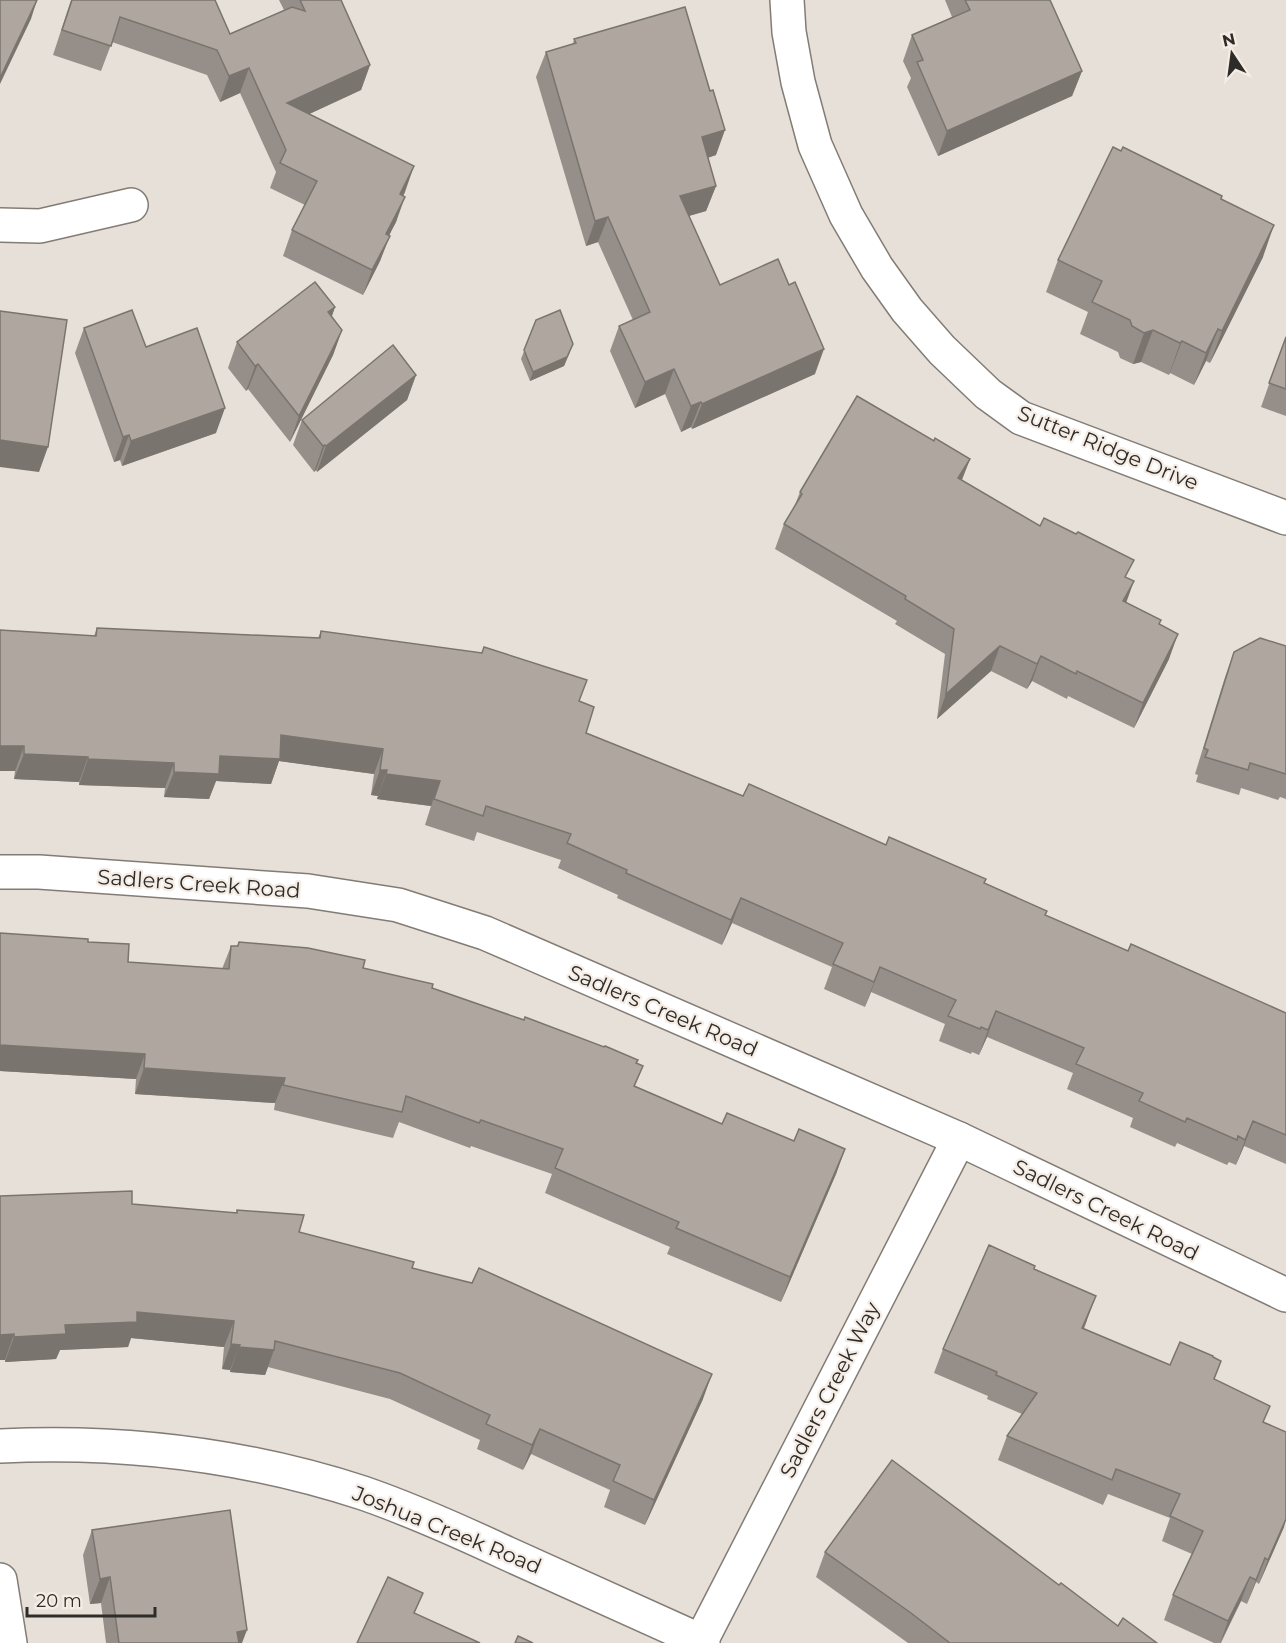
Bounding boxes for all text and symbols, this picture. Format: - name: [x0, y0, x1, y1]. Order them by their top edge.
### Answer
- north arrow: [1202, 24, 1262, 84]
- text: N: [1220, 29, 1237, 51]
- street label: Sutter Ridge Drive: [1014, 400, 1202, 495]
- street label: Sadlers Creek Road: [97, 864, 301, 903]
- street label: Sadlers Creek Road: [565, 959, 762, 1062]
- street label: Sadlers Creek Road: [1009, 1154, 1203, 1265]
- street label: Sadlers Creek Way: [774, 1297, 885, 1482]
- street label: Joshua Creek Road: [348, 1480, 545, 1579]
- scale bar: [27, 1580, 154, 1618]
- text: 20 m: [36, 1590, 82, 1612]

